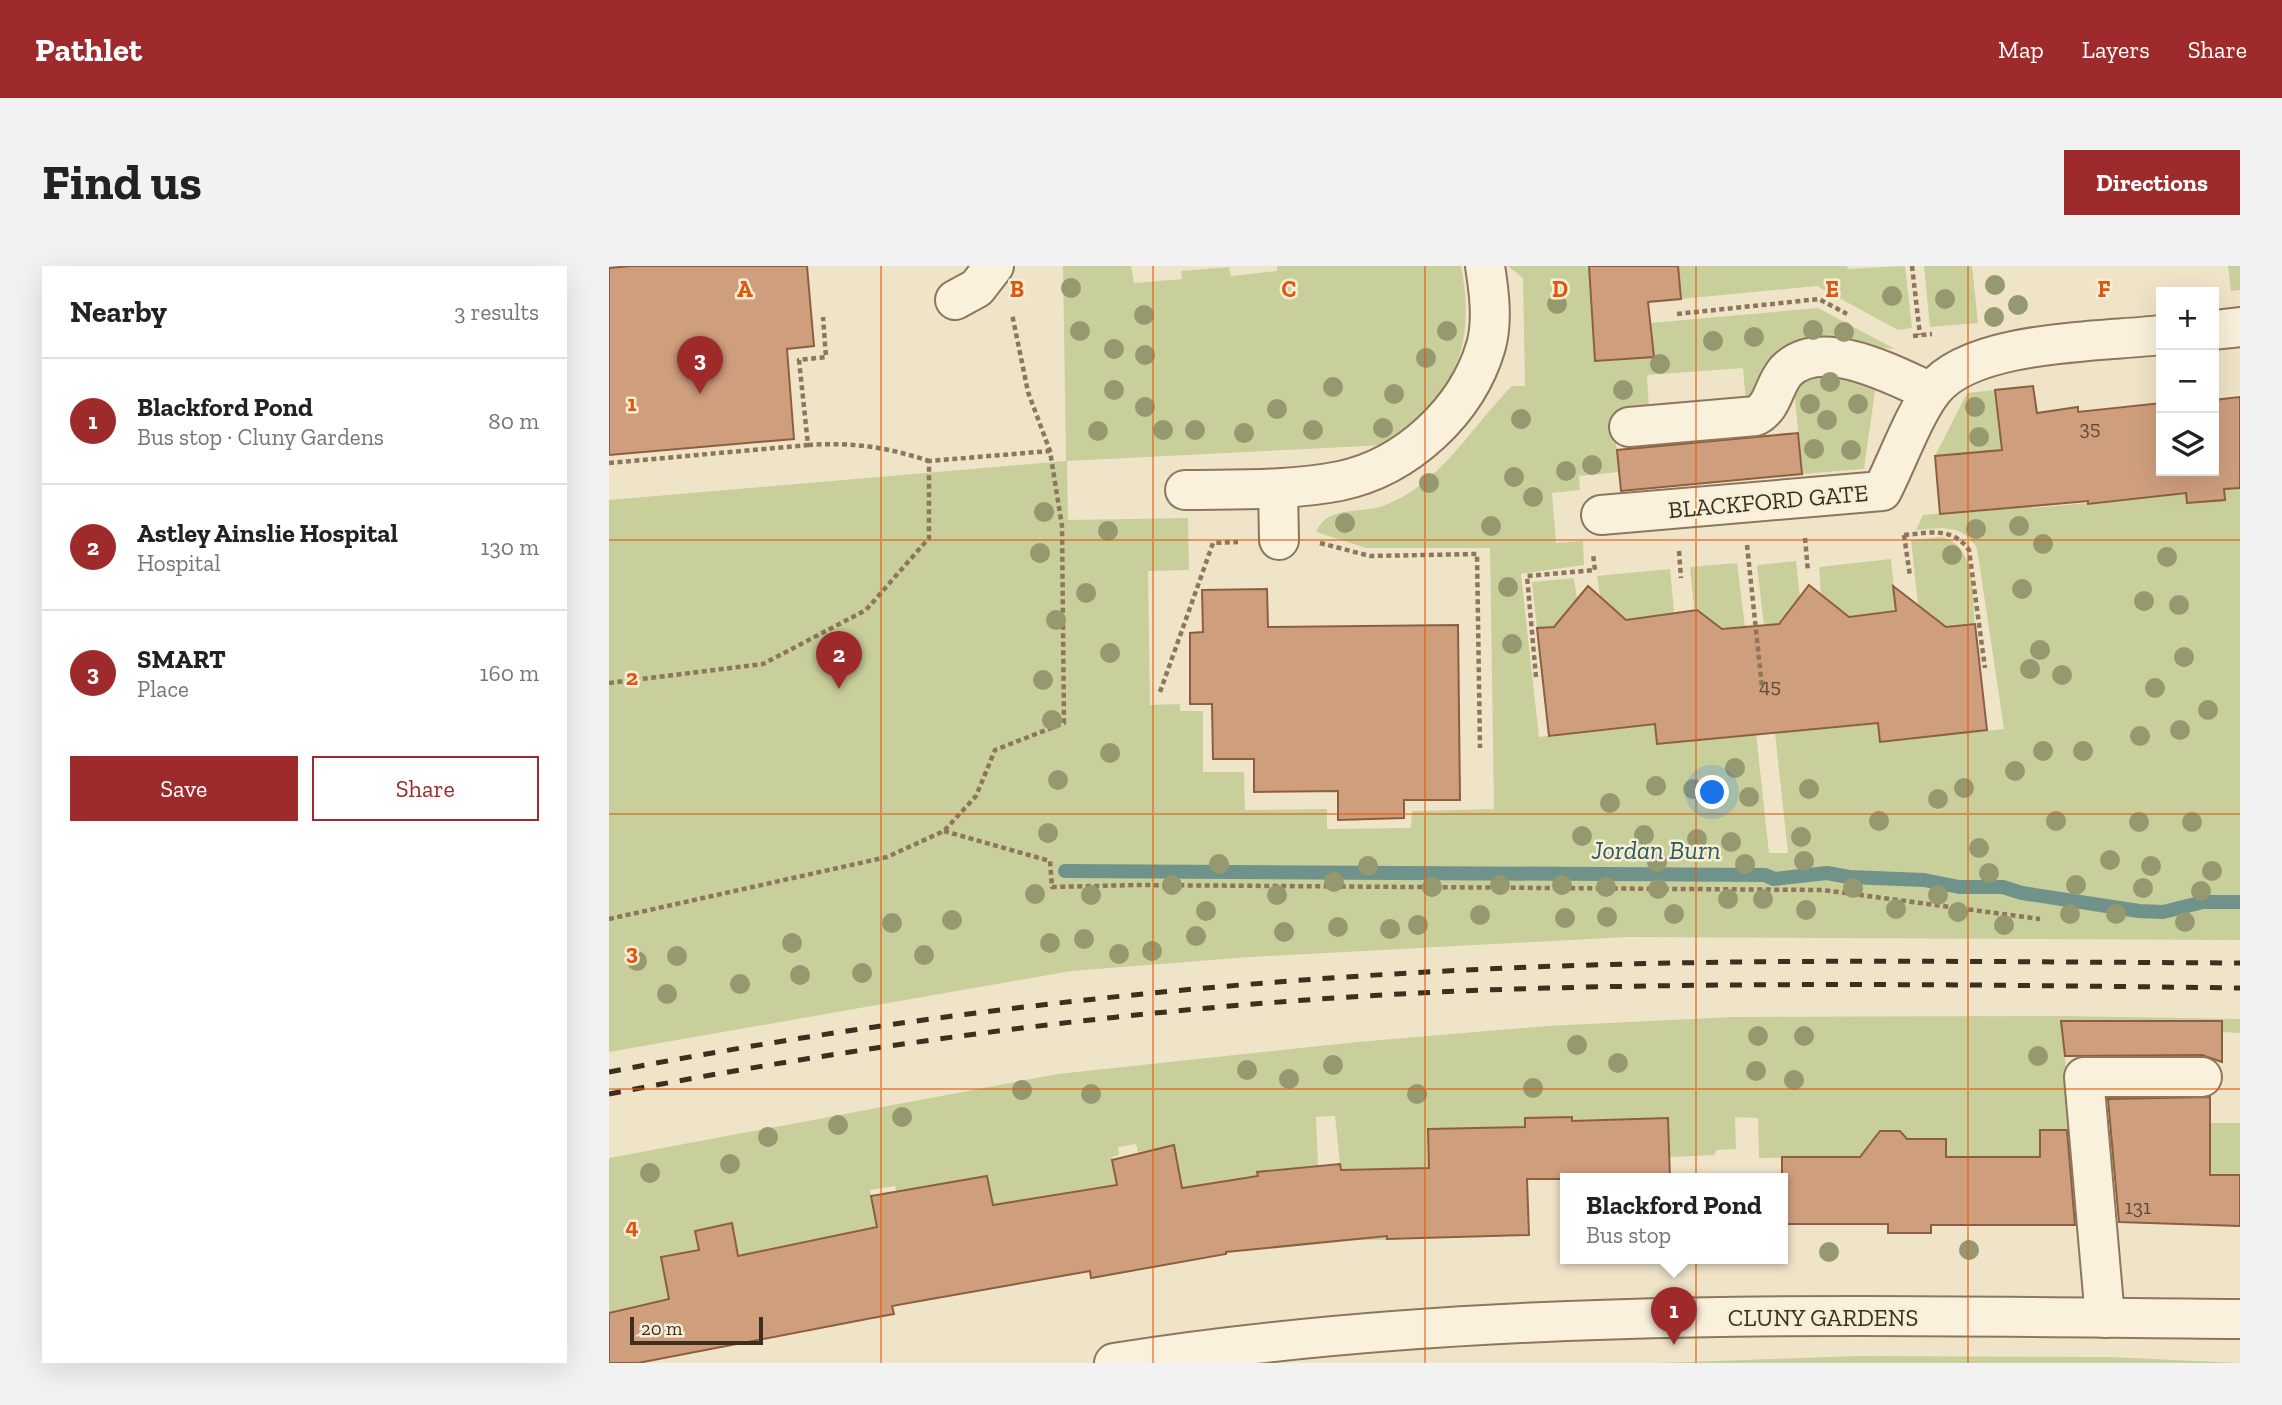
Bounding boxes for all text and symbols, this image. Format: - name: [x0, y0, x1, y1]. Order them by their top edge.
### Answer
- text: Pathlet: [35, 30, 142, 69]
- text: Map: [1998, 35, 2044, 64]
- text: Layers: [2082, 35, 2150, 64]
- text: Share: [2188, 35, 2247, 64]
- button: Directions: [2064, 150, 2240, 215]
- text: Find us: [42, 153, 202, 212]
- text: A: [737, 275, 753, 303]
- text: B: [1010, 275, 1024, 303]
- text: C: [1282, 275, 1296, 303]
- text: D: [1552, 275, 1568, 303]
- text: E: [1825, 275, 1839, 303]
- text: F: [2097, 275, 2111, 303]
- map controls: [2156, 287, 2219, 476]
- button: +: [2156, 287, 2219, 350]
- text: Nearby: [70, 294, 167, 330]
- text: 3 results: [454, 298, 539, 326]
- pin: 3: [677, 336, 723, 394]
- button: −: [2156, 350, 2219, 413]
- text: 1: [627, 389, 637, 417]
- text: Blackford Pond: [137, 391, 313, 423]
- text: 1: [88, 407, 98, 435]
- text: 80 m: [488, 407, 539, 435]
- button: layers: [2156, 413, 2219, 476]
- house number: 35: [2079, 415, 2101, 440]
- text: Bus stop · Cluny Gardens: [137, 423, 384, 451]
- street label: BLACKFORD GATE: [1667, 478, 1869, 524]
- text: Astley Ainslie Hospital: [137, 517, 398, 549]
- text: 2: [87, 533, 99, 561]
- text: 130 m: [481, 533, 539, 561]
- text: Hospital: [137, 549, 221, 577]
- pin: 2: [816, 631, 862, 689]
- text: SMART: [137, 643, 226, 675]
- text: 3: [87, 659, 99, 687]
- text: 160 m: [480, 659, 539, 687]
- text: 2: [626, 663, 638, 691]
- house number: 45: [1759, 673, 1781, 698]
- text: Place: [137, 675, 189, 703]
- button: Save: [70, 756, 298, 821]
- button: Share: [312, 756, 539, 821]
- your location: [1695, 775, 1729, 809]
- water label: Jordan Burn: [1590, 834, 1721, 866]
- text: 3: [626, 938, 638, 966]
- popup: [1560, 1173, 1788, 1264]
- text: Blackford Pond: [1586, 1189, 1762, 1221]
- house number: 131: [2125, 1194, 2151, 1219]
- text: 4: [625, 1212, 639, 1240]
- text: Bus stop: [1586, 1221, 1671, 1249]
- pin: 1: [1651, 1287, 1697, 1345]
- street label: CLUNY GARDENS: [1728, 1303, 1918, 1332]
- scale bar: [630, 1314, 763, 1346]
- text: 20 m: [641, 1317, 682, 1340]

